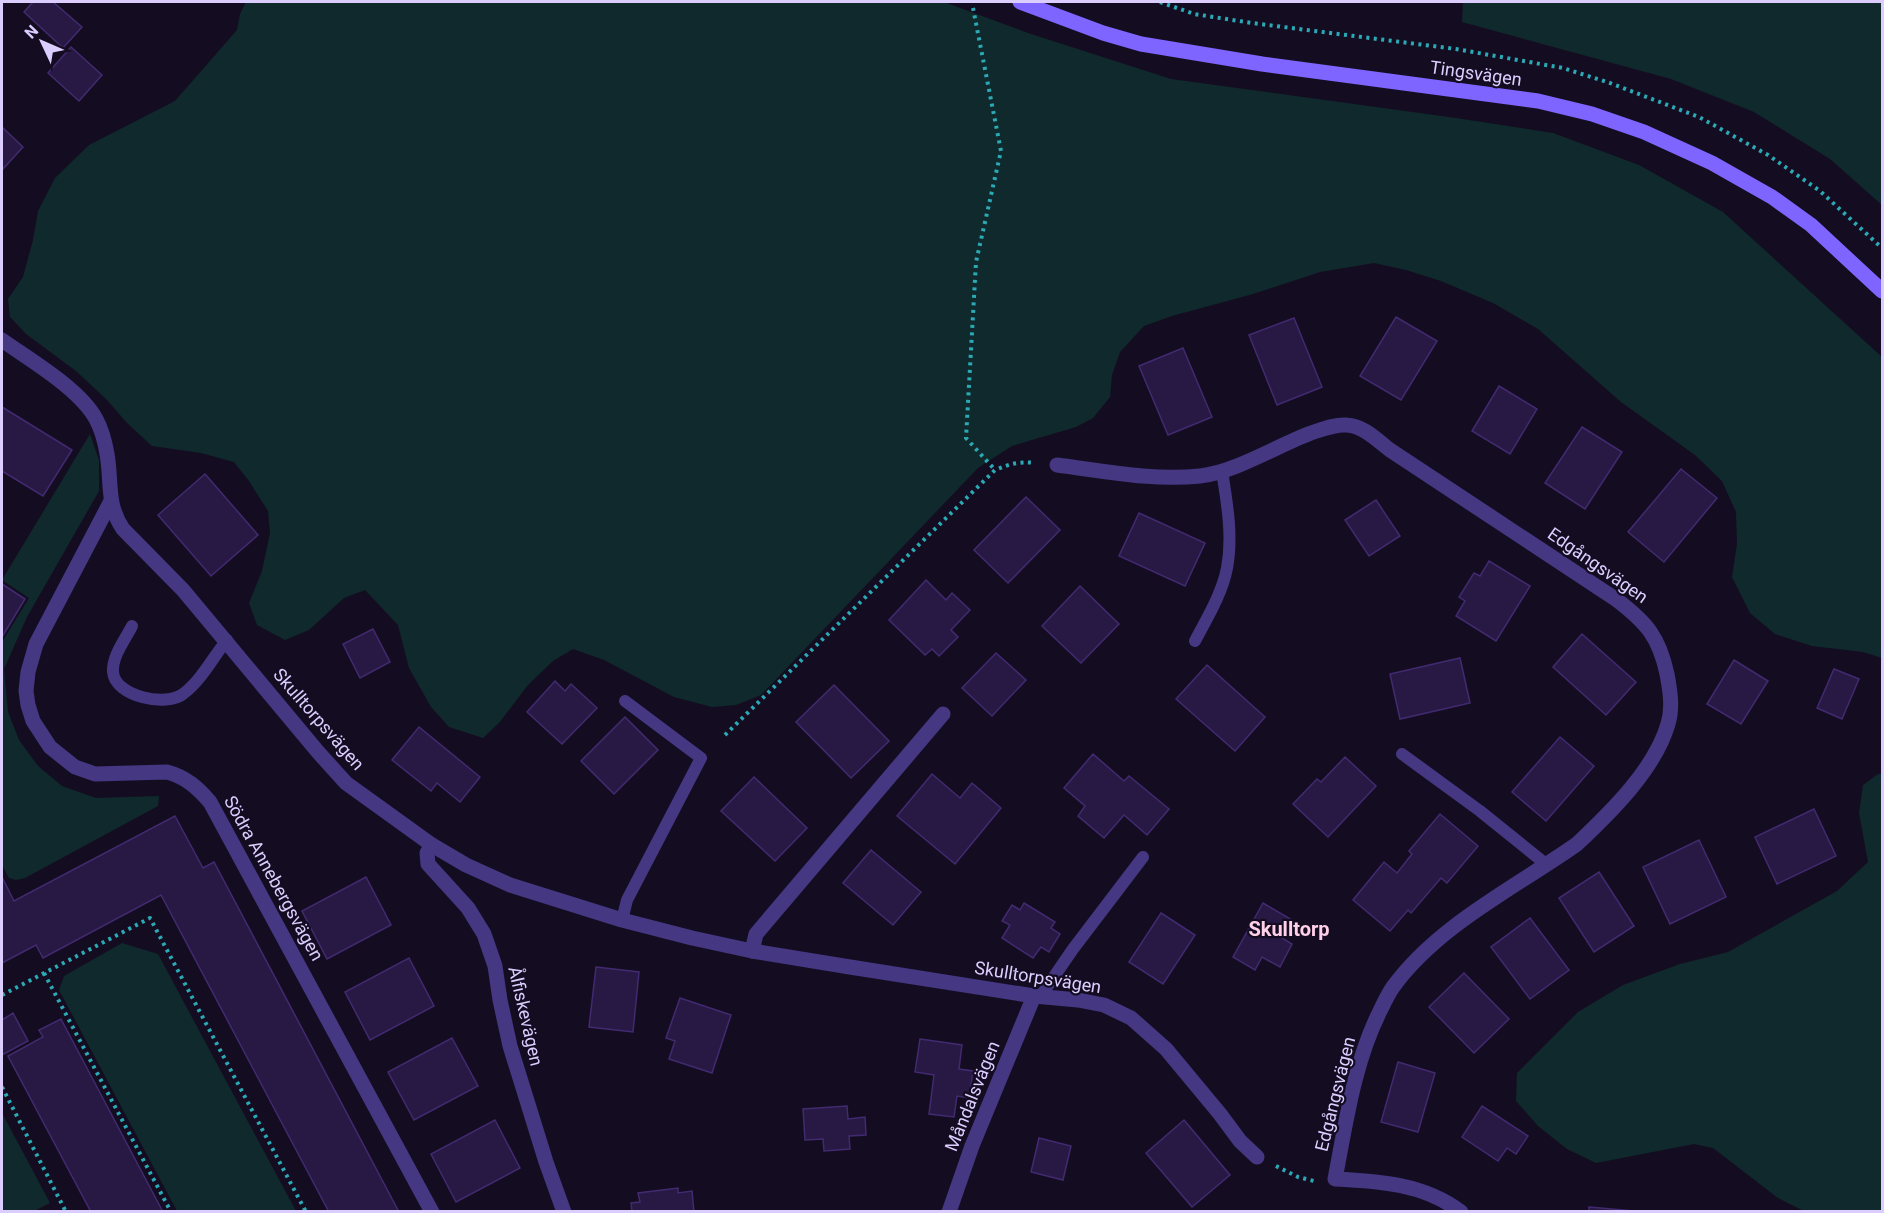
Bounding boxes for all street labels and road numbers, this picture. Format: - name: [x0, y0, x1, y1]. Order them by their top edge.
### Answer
- street label: Tingsvägen: [1429, 56, 1523, 90]
- street label: Edgångsvägen: [1544, 523, 1652, 607]
- street label: Skulltorpsvägen: [269, 664, 369, 774]
- street label: Södra Annebergsvägen: [220, 792, 328, 964]
- street label: Skulltorpsvägen: [973, 957, 1103, 997]
- street label: Ålfiskevägen: [504, 964, 549, 1068]
- street label: Edgångsvägen: [1311, 1034, 1359, 1154]
- street label: Måndalsvägen: [940, 1038, 1004, 1154]

